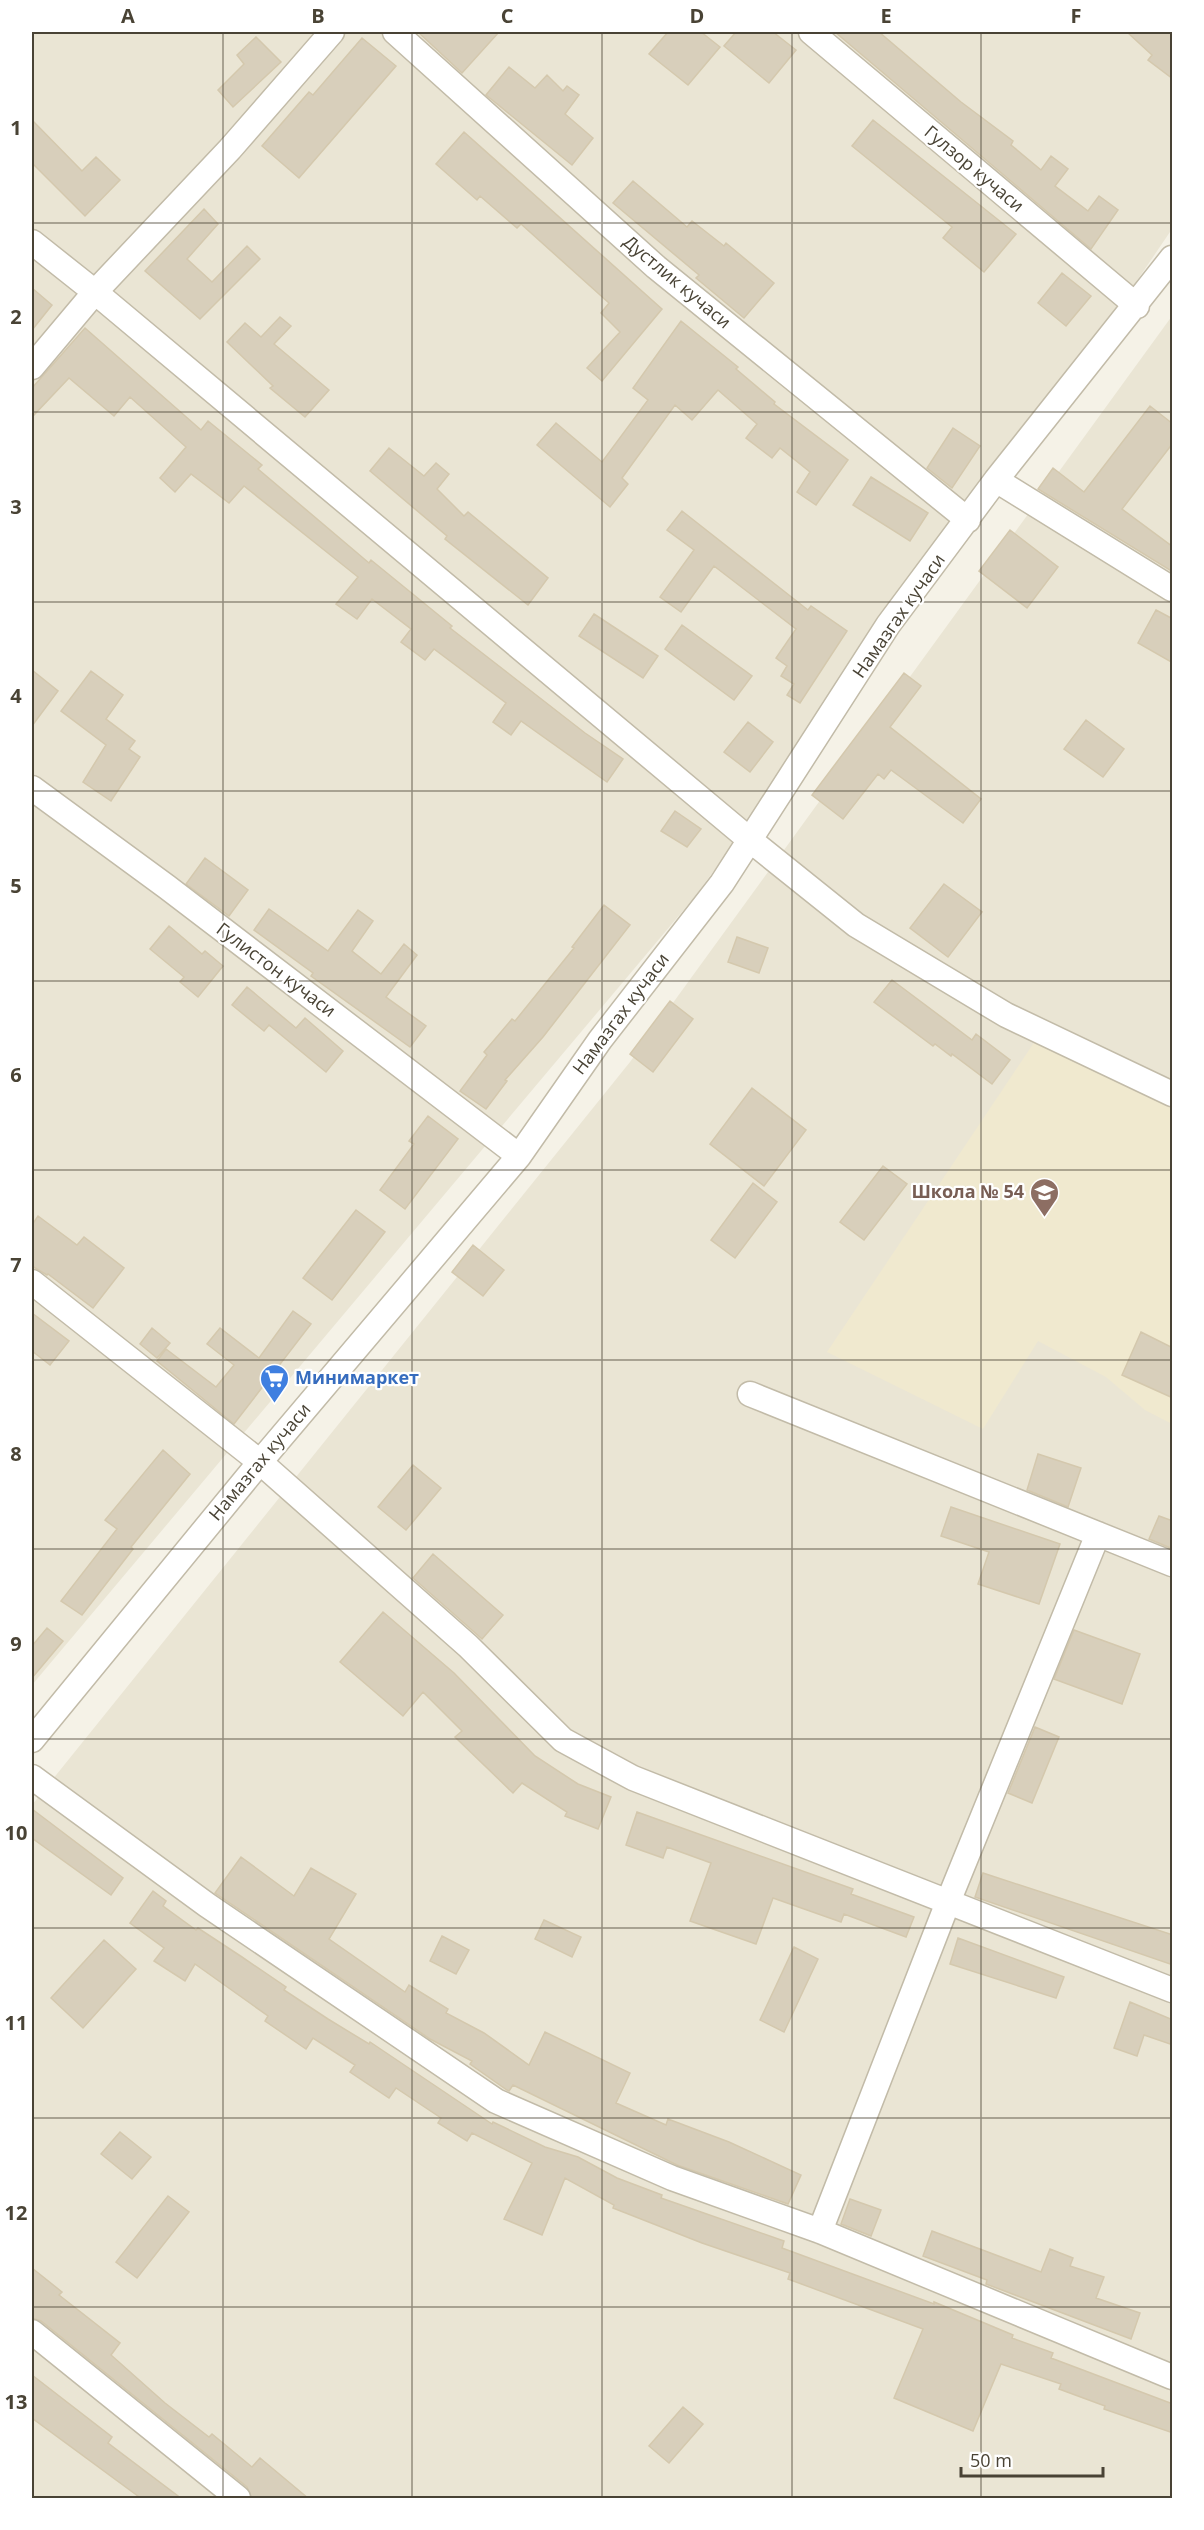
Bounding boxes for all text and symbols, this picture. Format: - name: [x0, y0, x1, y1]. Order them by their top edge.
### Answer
- text: A: [121, 2, 135, 29]
- text: B: [311, 2, 325, 29]
- text: C: [501, 2, 514, 29]
- text: D: [690, 2, 704, 29]
- text: E: [880, 2, 892, 29]
- text: F: [1071, 2, 1081, 29]
- text: 1: [10, 114, 22, 141]
- street label: Гулзор кучаси: [920, 119, 1030, 217]
- street label: Дустлик кучаси: [619, 229, 736, 333]
- text: 2: [10, 303, 22, 330]
- text: 3: [10, 493, 22, 520]
- street label: Намазгах кучаси: [846, 549, 950, 682]
- text: 4: [10, 682, 22, 709]
- text: 5: [10, 872, 22, 899]
- street label: Гулистон кучаси: [212, 916, 341, 1022]
- street label: Намазгах кучаси: [567, 948, 674, 1079]
- text: 6: [10, 1061, 22, 1088]
- school or university icon: Школа № 54: [1029, 1176, 1061, 1218]
- place label: Школа № 54: [911, 1179, 1024, 1203]
- text: 7: [10, 1251, 22, 1278]
- supermarket icon: Минимаркет: [258, 1362, 290, 1404]
- place label: Минимаркет: [295, 1365, 419, 1389]
- street label: Намазгах кучаси: [203, 1398, 315, 1525]
- text: 8: [10, 1440, 22, 1467]
- text: 9: [10, 1630, 22, 1657]
- text: 10: [5, 1819, 27, 1846]
- text: 11: [5, 2009, 27, 2036]
- text: 12: [5, 2199, 27, 2226]
- text: 13: [5, 2388, 27, 2415]
- scale bar: [961, 2440, 1104, 2478]
- text: 50 m: [970, 2448, 1012, 2472]

